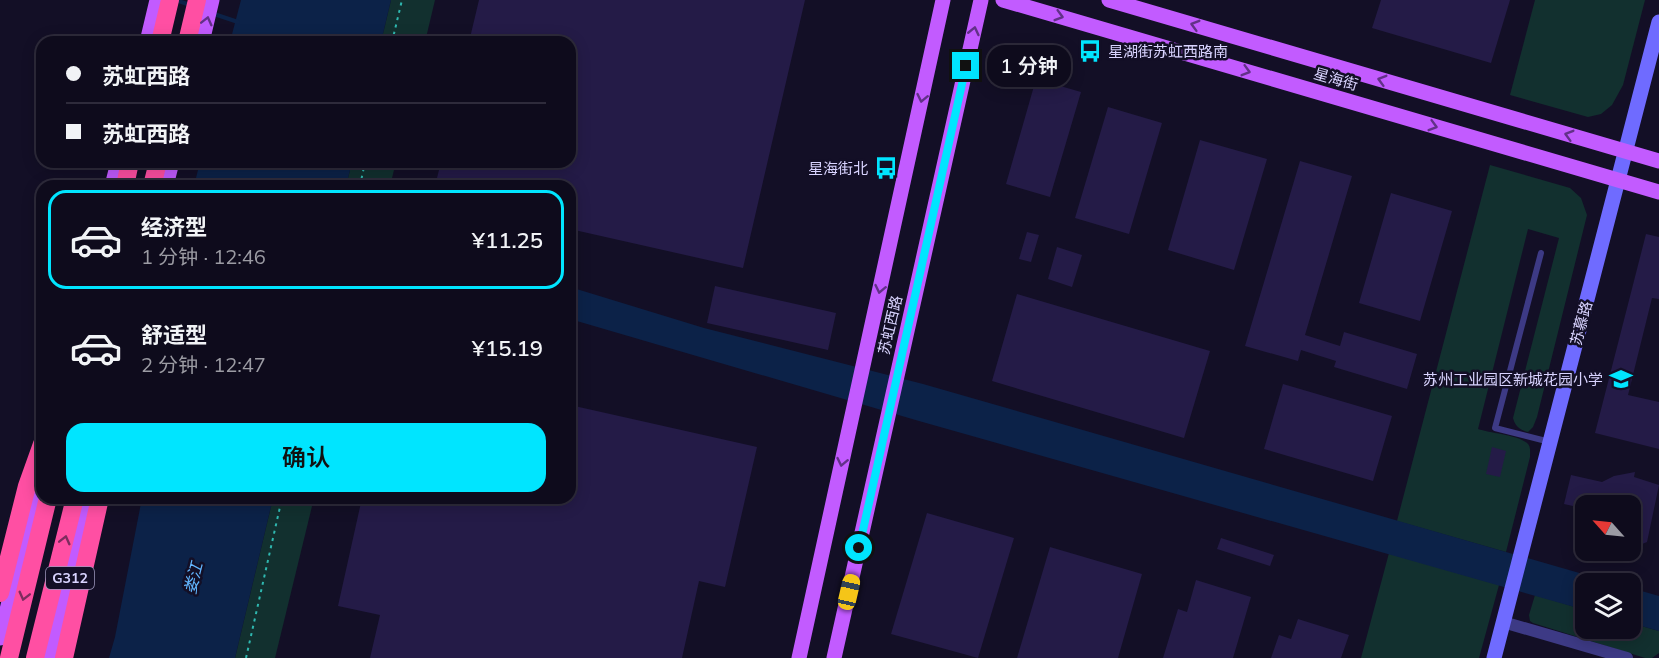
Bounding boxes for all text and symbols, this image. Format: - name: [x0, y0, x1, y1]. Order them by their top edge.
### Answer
- one-way arrow: [1053, 9, 1064, 21]
- one-way arrow: [199, 16, 212, 26]
- one-way arrow: [1190, 20, 1201, 32]
- one-way arrow: [967, 26, 980, 36]
- bus stop icon: 星湖街苏虹西路南: [1077, 38, 1103, 64]
- place label: 星湖街苏虹西路南: [1108, 42, 1228, 61]
- callout: 1 分钟: [987, 45, 1071, 87]
- route end: [952, 52, 979, 79]
- text: 1 分钟: [1000, 53, 1058, 78]
- text: 苏虹西路: [102, 62, 190, 90]
- one-way arrow: [1240, 64, 1251, 76]
- street label: 星海街: [1312, 64, 1360, 94]
- one-way arrow: [1377, 75, 1388, 87]
- one-way arrow: [916, 93, 929, 103]
- one-way arrow: [1427, 119, 1438, 131]
- text: 苏虹西路: [102, 120, 190, 148]
- one-way arrow: [1564, 130, 1575, 142]
- bus stop icon: 星海街北: [873, 155, 899, 181]
- place label: 星海街北: [808, 159, 868, 178]
- icon: car: [69, 213, 123, 267]
- text: 经济型: [141, 213, 207, 241]
- text: ¥11.25: [472, 226, 543, 254]
- text: 1 分钟 · 12:46: [141, 244, 266, 269]
- one-way arrow: [874, 283, 887, 293]
- street label: 苏虹西路: [874, 294, 906, 356]
- street label: 苏慕路: [1566, 299, 1596, 347]
- icon: car: [69, 321, 123, 375]
- text: 舒适型: [141, 321, 207, 349]
- text: ¥15.19: [472, 334, 543, 362]
- text: 2 分钟 · 12:47: [141, 352, 266, 377]
- school or university icon: 苏州工业园区新城花园小学: [1608, 366, 1634, 392]
- place label: 苏州工业园区新城花园小学: [1423, 370, 1603, 389]
- button: 确认: [66, 423, 546, 492]
- one-way arrow: [836, 457, 849, 467]
- north arrow: [1575, 495, 1641, 561]
- map controls: [1575, 495, 1641, 639]
- route start: [845, 534, 872, 561]
- one-way arrow: [57, 535, 70, 545]
- water label: 娄江: [179, 558, 207, 596]
- road number: G312: [46, 567, 94, 589]
- car: [836, 572, 862, 612]
- button: layers: [1575, 573, 1641, 639]
- one-way arrow: [19, 590, 32, 600]

